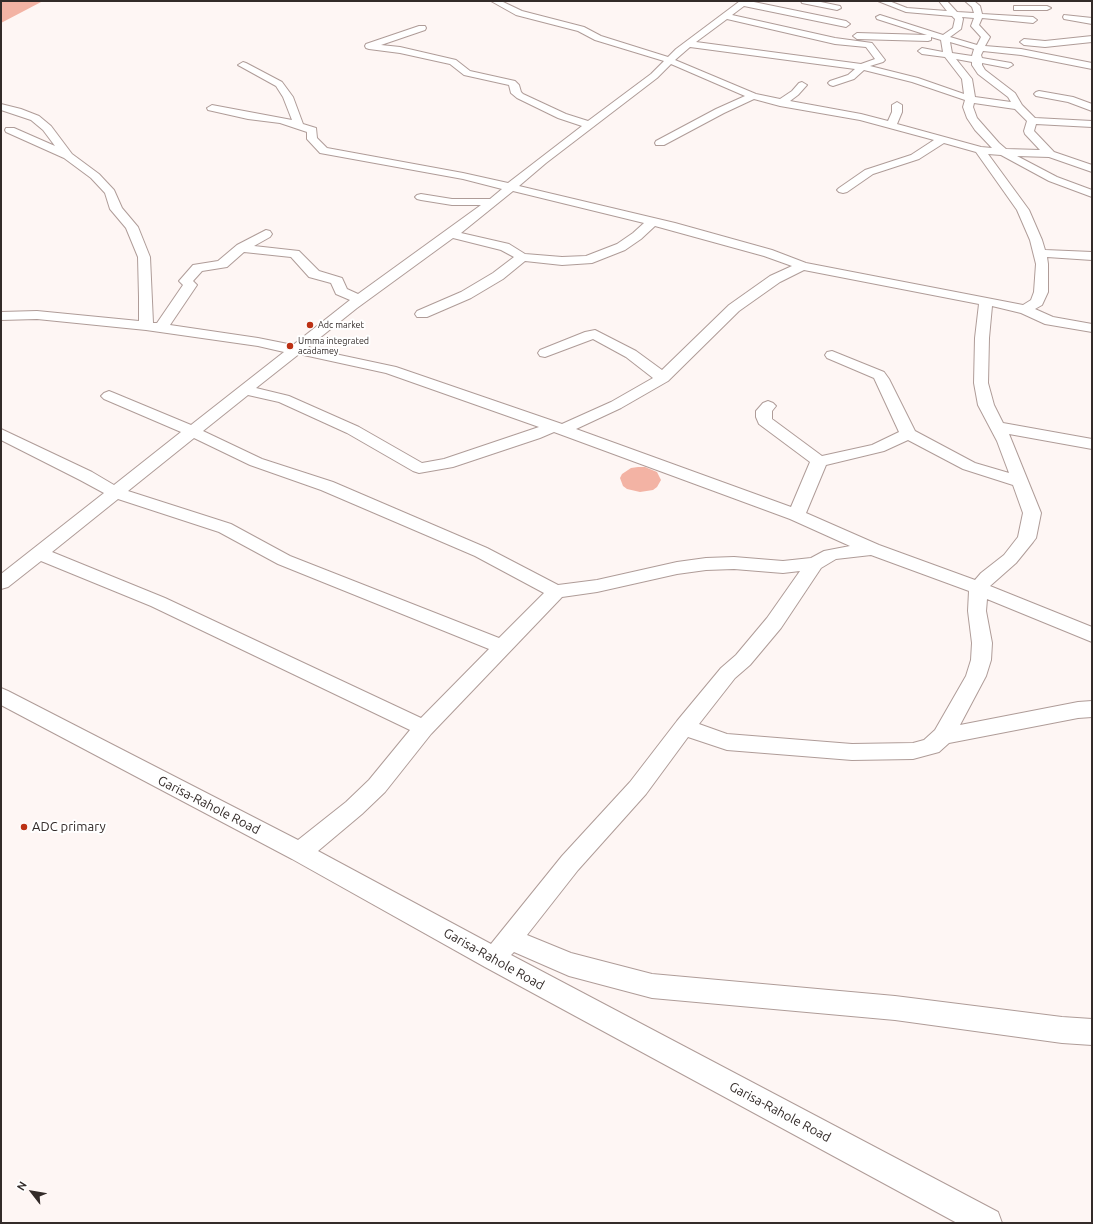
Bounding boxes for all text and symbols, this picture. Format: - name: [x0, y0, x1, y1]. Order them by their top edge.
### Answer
- marker: Adc market: [305, 320, 315, 330]
- place label: Adc market: [318, 320, 364, 330]
- place label: Umma integrated acadamey: [298, 336, 369, 357]
- marker: Umma integrated acadamey: [285, 341, 295, 351]
- street label: Garisa-Rahole Road: [155, 772, 263, 838]
- place label: ADC primary: [32, 819, 106, 835]
- marker: ADC primary: [19, 822, 29, 832]
- street label: Garisa-Rahole Road: [441, 925, 547, 993]
- street label: Garisa-Rahole Road: [727, 1079, 833, 1145]
- north arrow: [12, 1172, 52, 1212]
- text: N: [14, 1179, 29, 1192]

